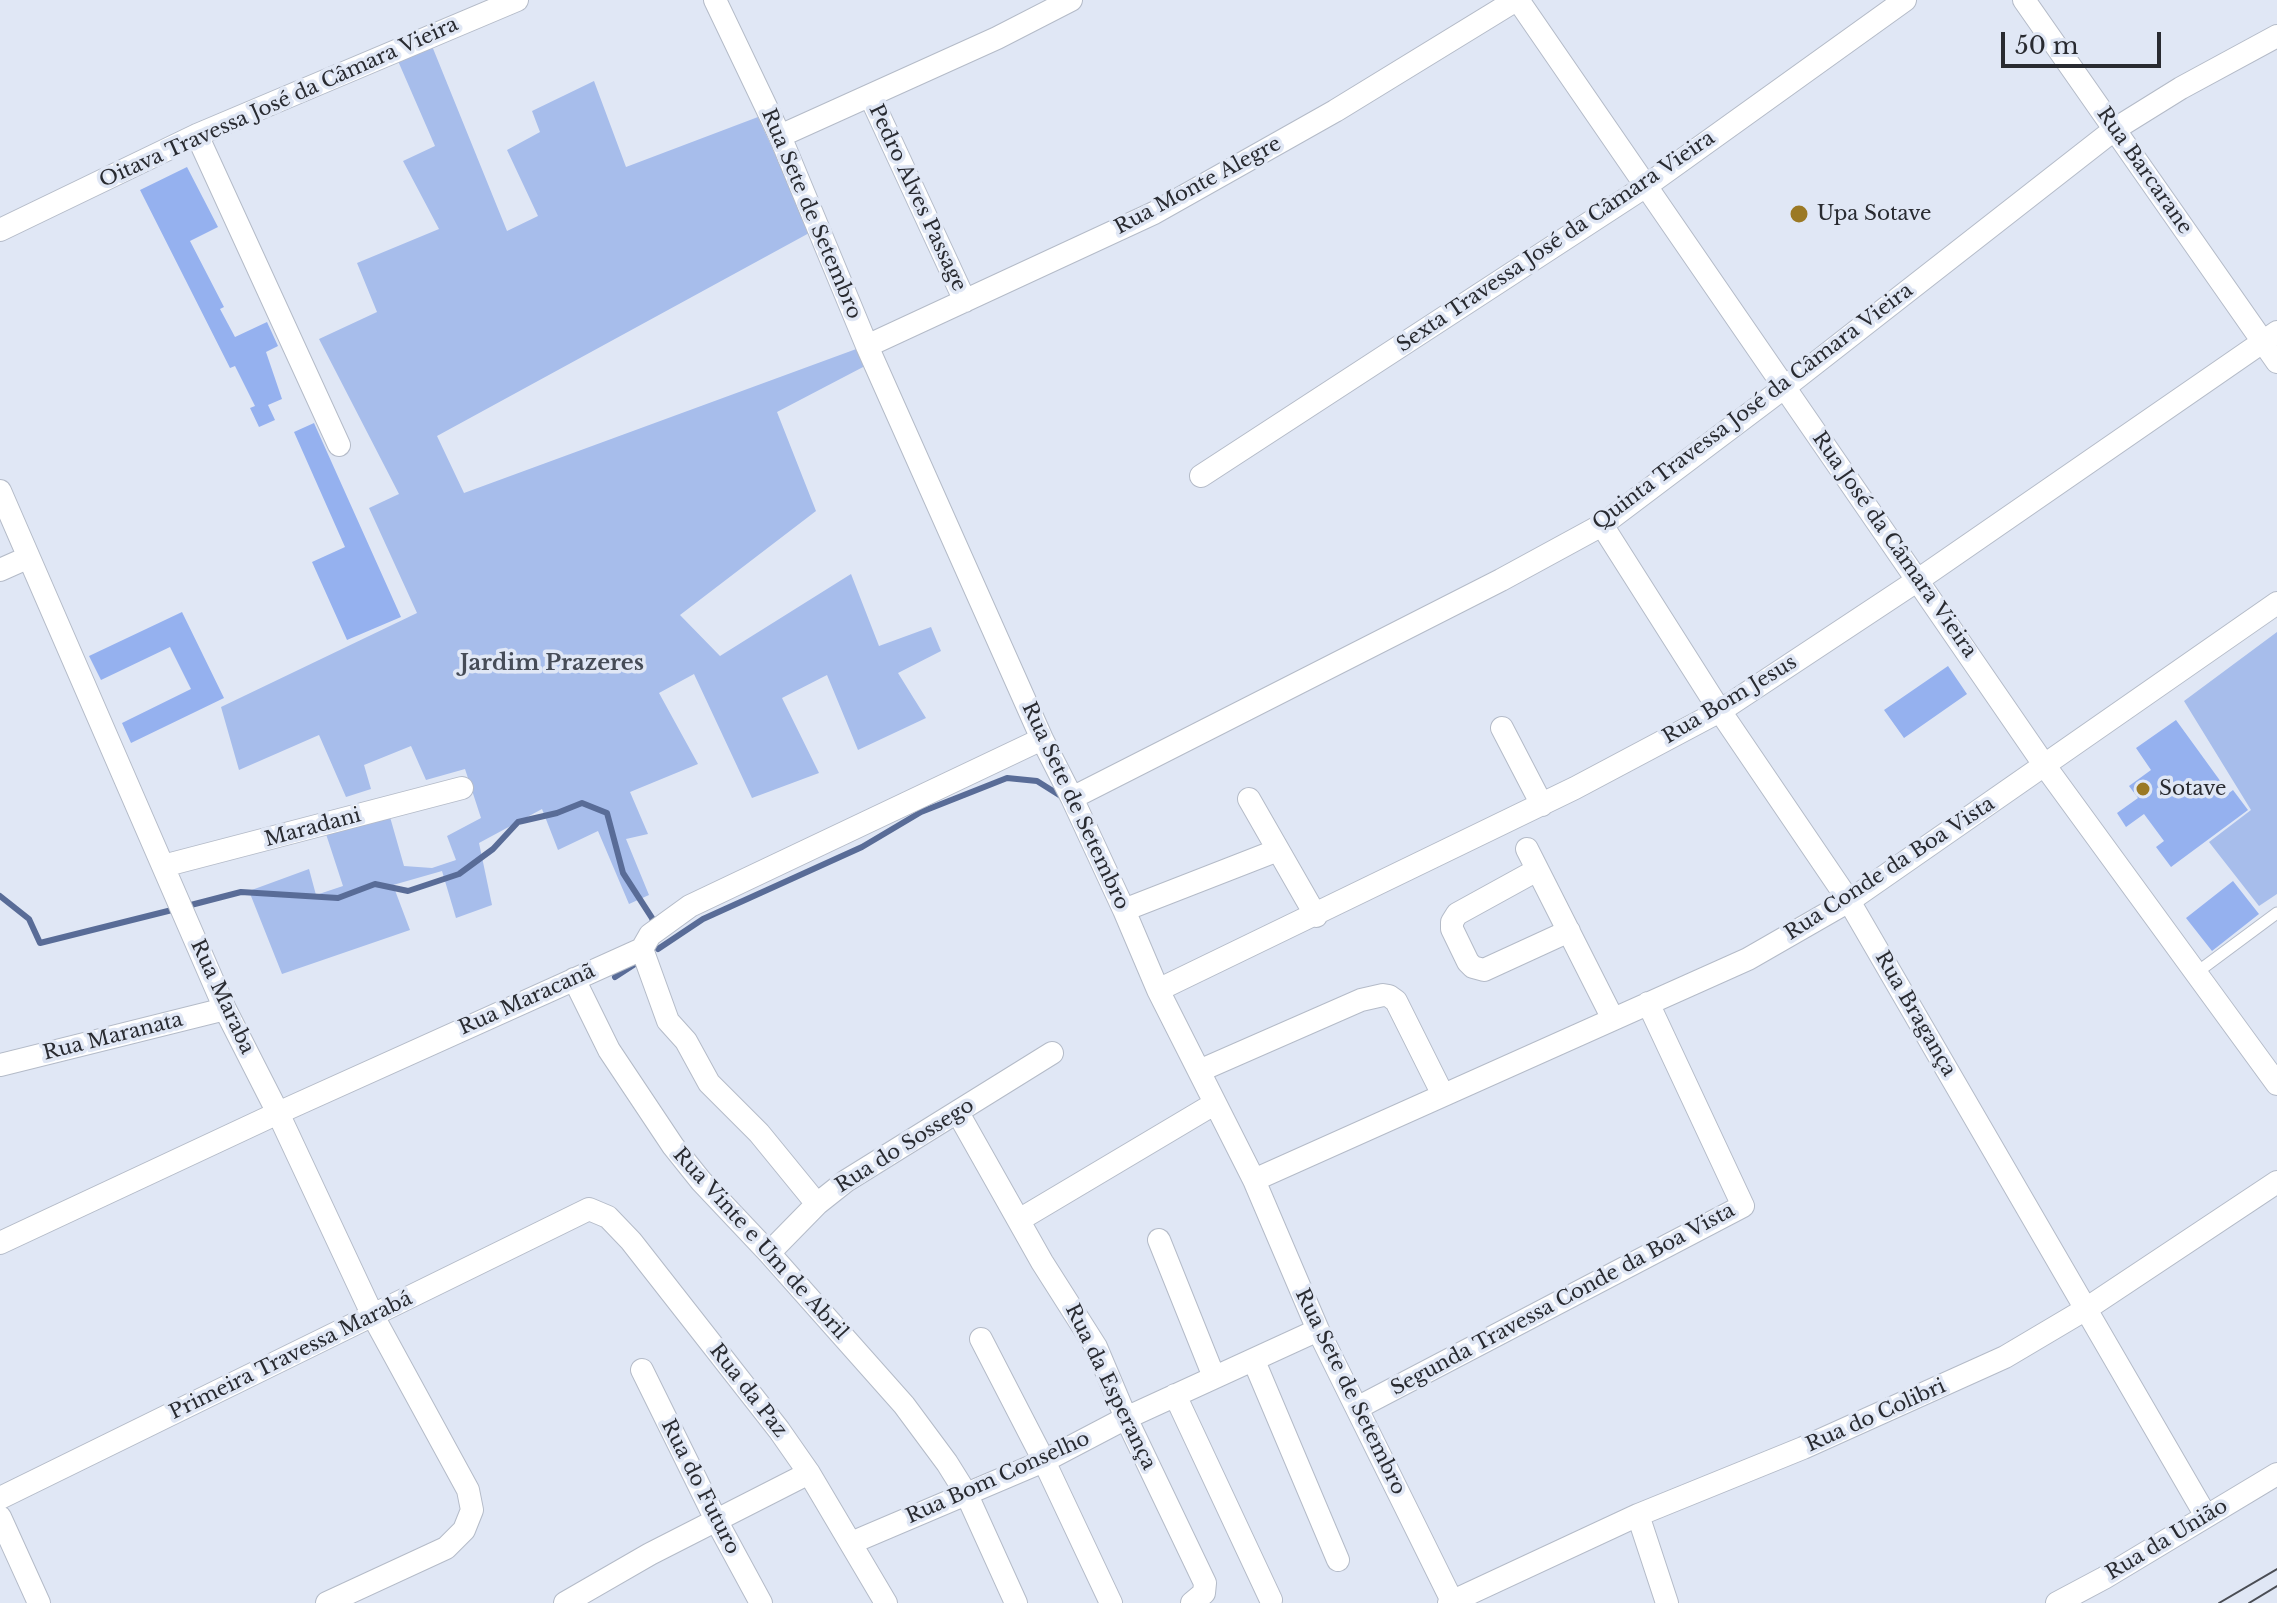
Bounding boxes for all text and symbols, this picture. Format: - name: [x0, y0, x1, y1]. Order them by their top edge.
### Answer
- street label: Oitava Travessa José da Câmara Vieira: [96, 13, 462, 193]
- scale bar: [2005, 16, 2165, 66]
- text: 50 m: [2015, 31, 2078, 60]
- street label: Pedro Alves Passage: [863, 101, 971, 295]
- street label: Rua Barcarane: [2091, 103, 2197, 239]
- street label: Rua Sete de Setembro: [756, 105, 866, 323]
- street label: Sexta Travessa José da Câmara Vieira: [1393, 126, 1719, 358]
- street label: Rua Monte Alegre: [1111, 132, 1285, 240]
- place label: Upa Sotave: [1817, 202, 1932, 226]
- marker: Upa Sotave: [1788, 203, 1810, 225]
- street label: Quinta Travessa José da Câmara Vieira: [1588, 279, 1918, 535]
- street label: Rua José da Câmara Vieira: [1807, 427, 1981, 663]
- district label: Jardim Prazeres: [460, 651, 644, 677]
- street label: Rua Bom Jesus: [1659, 651, 1801, 749]
- street label: Rua Sete de Setembro: [1016, 698, 1134, 914]
- place label: Sotave: [2159, 777, 2226, 801]
- marker: Sotave: [2134, 780, 2152, 798]
- street label: Rua Conde da Boa Vista: [1781, 792, 1999, 946]
- street label: Maradani: [262, 804, 364, 852]
- street label: Rua Maraba: [185, 936, 259, 1058]
- street label: Rua Bragança: [1869, 947, 1961, 1081]
- street label: Rua Maracanã: [455, 959, 599, 1041]
- street label: Rua Maranata: [41, 1008, 185, 1066]
- street label: Rua do Sossego: [831, 1094, 979, 1198]
- street label: Rua Vinte e Um de Abril: [667, 1143, 853, 1345]
- street label: Segunda Travessa Conde da Boa Vista: [1387, 1199, 1739, 1401]
- street label: Rua Sete de Setembro: [1290, 1285, 1410, 1499]
- street label: Primeira Travessa Marabá: [166, 1287, 416, 1425]
- street label: Rua da Esperança: [1060, 1300, 1160, 1474]
- street label: Rua da Paz: [704, 1339, 792, 1443]
- street label: Rua do Colibri: [1803, 1374, 1949, 1458]
- street label: Rua do Futuro: [656, 1415, 744, 1559]
- street label: Rua Bom Conselho: [903, 1427, 1093, 1529]
- street label: Rua da União: [2102, 1494, 2232, 1586]

